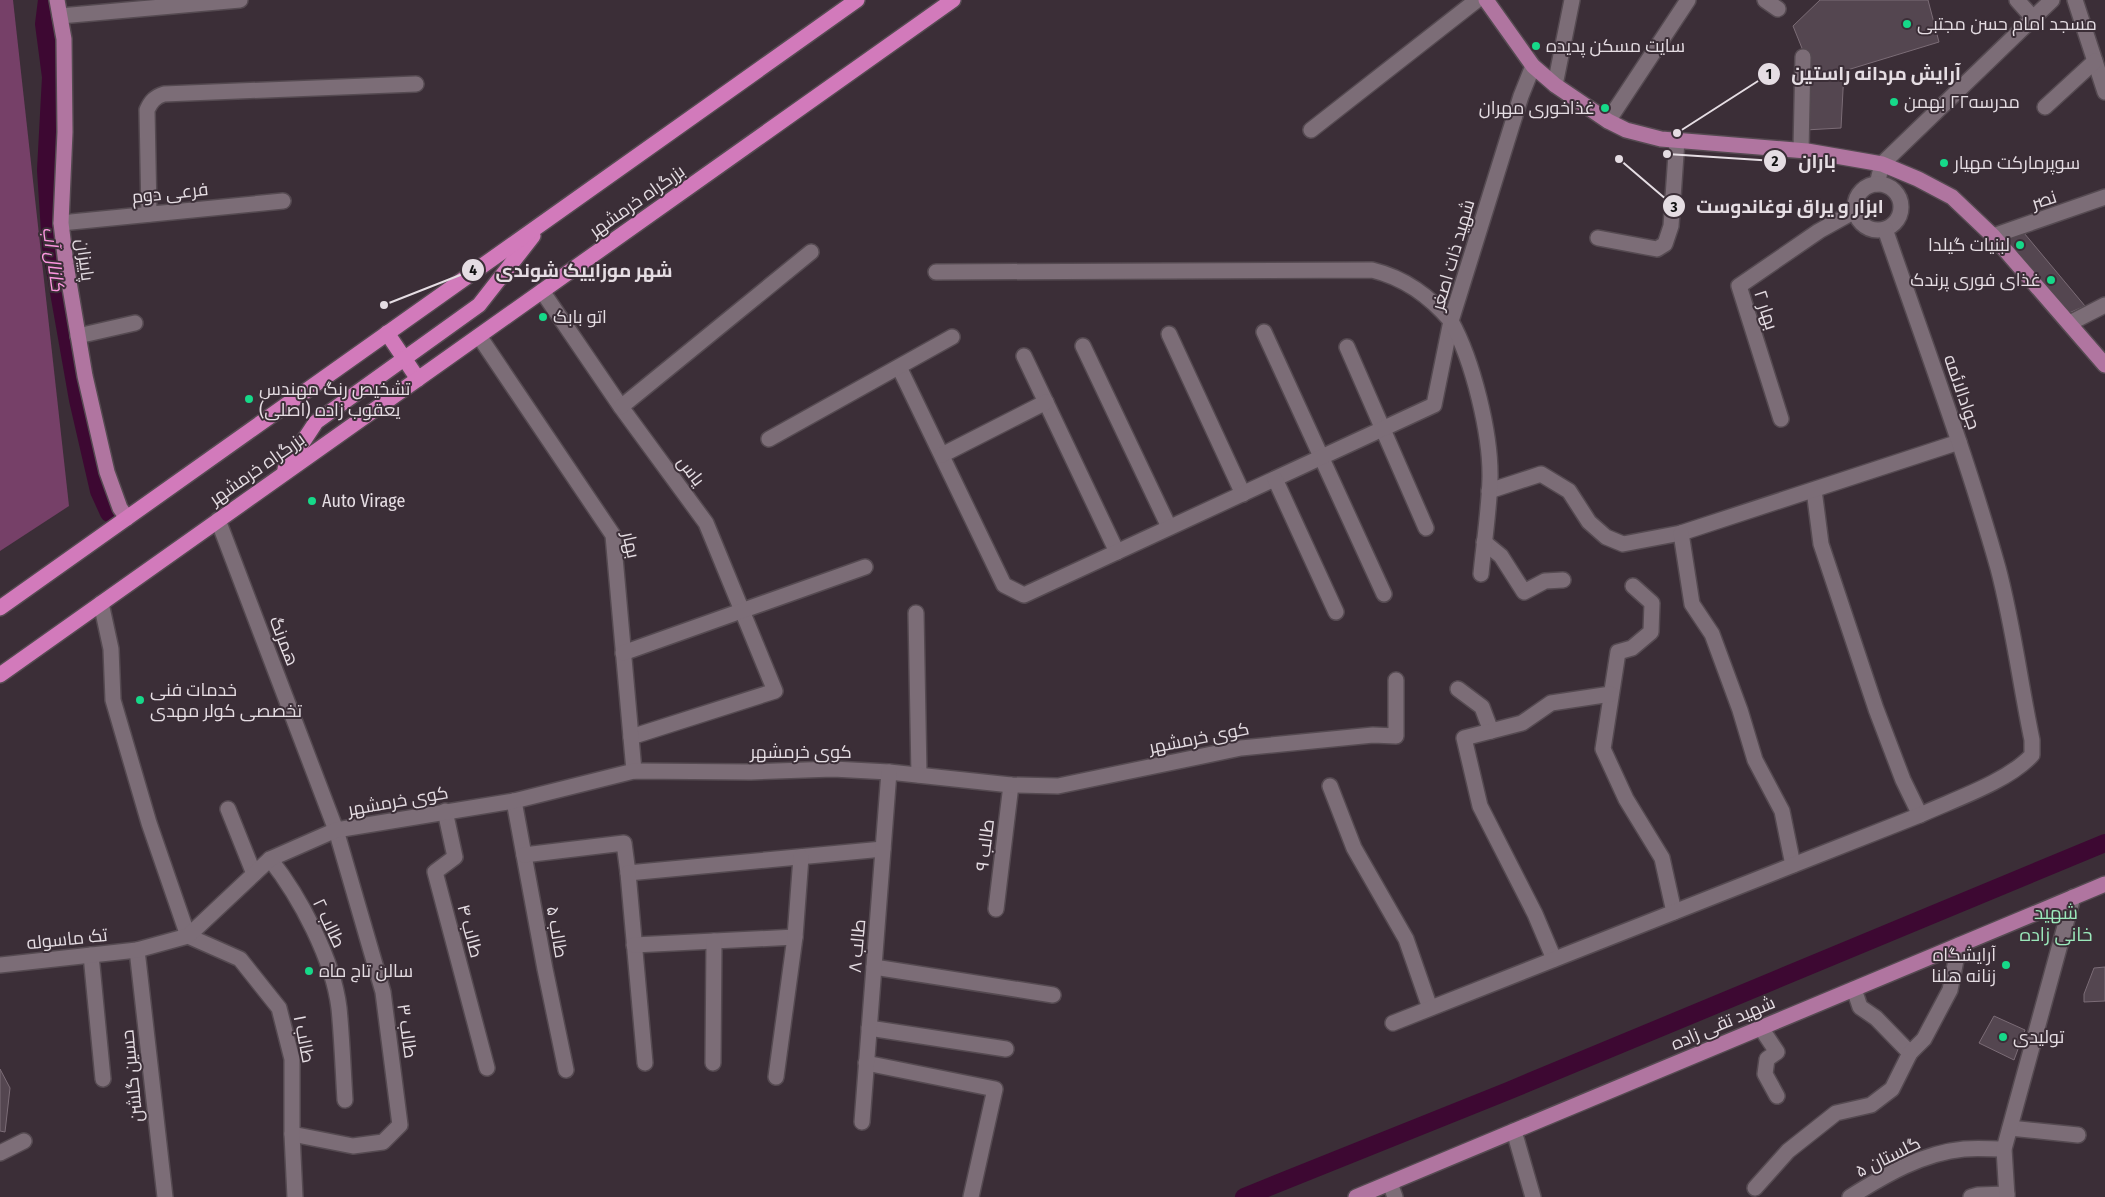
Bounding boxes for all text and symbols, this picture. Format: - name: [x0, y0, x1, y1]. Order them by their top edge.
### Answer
- place label: مسجد امام حسن مجتبی: [1917, 13, 2097, 36]
- marker: مسجد امام حسن مجتبی: [1901, 18, 1913, 30]
- place label: سایت مسکن پدیده: [1546, 35, 1685, 58]
- marker: سایت مسکن پدیده: [1530, 40, 1542, 52]
- callout: آرایش مردانه راستین: [1757, 57, 1971, 91]
- text: آرایش مردانه راستین: [1791, 62, 1961, 85]
- text: 1: [1766, 65, 1772, 83]
- place label: مدرسه۲۲ بهمن: [1904, 91, 2020, 113]
- marker: مدرسه۲۲ بهمن: [1888, 96, 1900, 108]
- place label: غذاخوری مهران: [1479, 97, 1595, 119]
- marker: غذاخوری مهران: [1599, 102, 1611, 114]
- callout: باران: [1763, 144, 1846, 178]
- text: باران: [1798, 150, 1836, 173]
- text: 2: [1771, 152, 1779, 170]
- place label: سوپرمارکت مهیار: [1953, 152, 2080, 175]
- marker: سوپرمارکت مهیار: [1938, 157, 1950, 169]
- street label: بزرگراه خرمشهر: [584, 160, 689, 243]
- street label: فرعی دوم: [131, 178, 209, 209]
- street label: نصر: [2028, 186, 2059, 215]
- callout: ابزار و یراق نوغاندوست: [1661, 189, 1894, 223]
- text: ابزار و یراق نوغاندوست: [1696, 195, 1884, 218]
- street label: شهید ذات اصغر: [1426, 197, 1479, 314]
- text: 3: [1669, 198, 1678, 216]
- water label: کانال آب: [38, 225, 69, 293]
- place label: لبنیات گیلدا: [1928, 234, 2010, 256]
- street label: پاییزان: [70, 237, 99, 283]
- marker: لبنیات گیلدا: [2014, 239, 2026, 251]
- callout: شهر موزاییک شوندی: [461, 253, 683, 287]
- text: شهر موزاییک شوندی: [496, 259, 672, 283]
- text: 4: [469, 261, 477, 279]
- place label: غذای فوری پرندک: [1910, 269, 2041, 292]
- marker: غذای فوری پرندک: [2045, 274, 2057, 286]
- street label: بهار ۲: [1749, 287, 1783, 333]
- place label: اتو بابک: [553, 306, 607, 328]
- marker: اتو بابک: [537, 311, 549, 323]
- street label: جوادالائمه: [1939, 352, 1985, 432]
- place label: تشخیص رنگ مهندس یعقوب زاده (اصلی): [259, 378, 411, 421]
- marker: تشخیص رنگ مهندس یعقوب زاده (اصلی): [243, 393, 255, 405]
- street label: بزرگراه خرمشهر: [204, 428, 309, 511]
- street label: یاس: [673, 452, 710, 491]
- place label: Auto Virage: [322, 490, 405, 512]
- marker: Auto Virage: [306, 495, 318, 507]
- street label: بهار: [617, 529, 645, 560]
- street label: همرنگ: [265, 613, 303, 669]
- place label: خدمات فنی تخصصی کولر مهدی: [150, 679, 302, 722]
- marker: خدمات فنی تخصصی کولر مهدی: [134, 694, 146, 706]
- street label: کوی خرمشهر: [1146, 717, 1251, 759]
- street label: کوی خرمشهر: [749, 741, 852, 763]
- street label: کوی خرمشهر: [345, 781, 450, 821]
- street label: طالب ۹: [971, 818, 999, 872]
- street label: طالب ۲: [308, 895, 350, 951]
- district label: شهید خانی زاده: [2020, 901, 2092, 946]
- street label: طالب ۴: [452, 902, 488, 960]
- street label: طالب ۵: [542, 904, 572, 960]
- street label: طالب ۸: [844, 918, 870, 974]
- street label: تک ماسوله: [25, 924, 109, 954]
- place label: آرایشگاه زنانه هلنا: [1931, 944, 1996, 987]
- marker: آرایشگاه زنانه هلنا: [2000, 959, 2012, 971]
- place label: سالن تاج ماه: [319, 960, 413, 983]
- marker: سالن تاج ماه: [303, 965, 315, 977]
- street label: شهید تقی زاده: [1668, 991, 1778, 1055]
- street label: طالب ۳: [392, 1002, 422, 1060]
- street label: طالب ۱: [289, 1013, 319, 1065]
- place label: تولیدی: [2013, 1026, 2064, 1048]
- street label: حسین گلشن: [116, 1029, 148, 1123]
- marker: تولیدی: [1997, 1031, 2009, 1043]
- street label: گلستان ۵: [1852, 1132, 1924, 1182]

